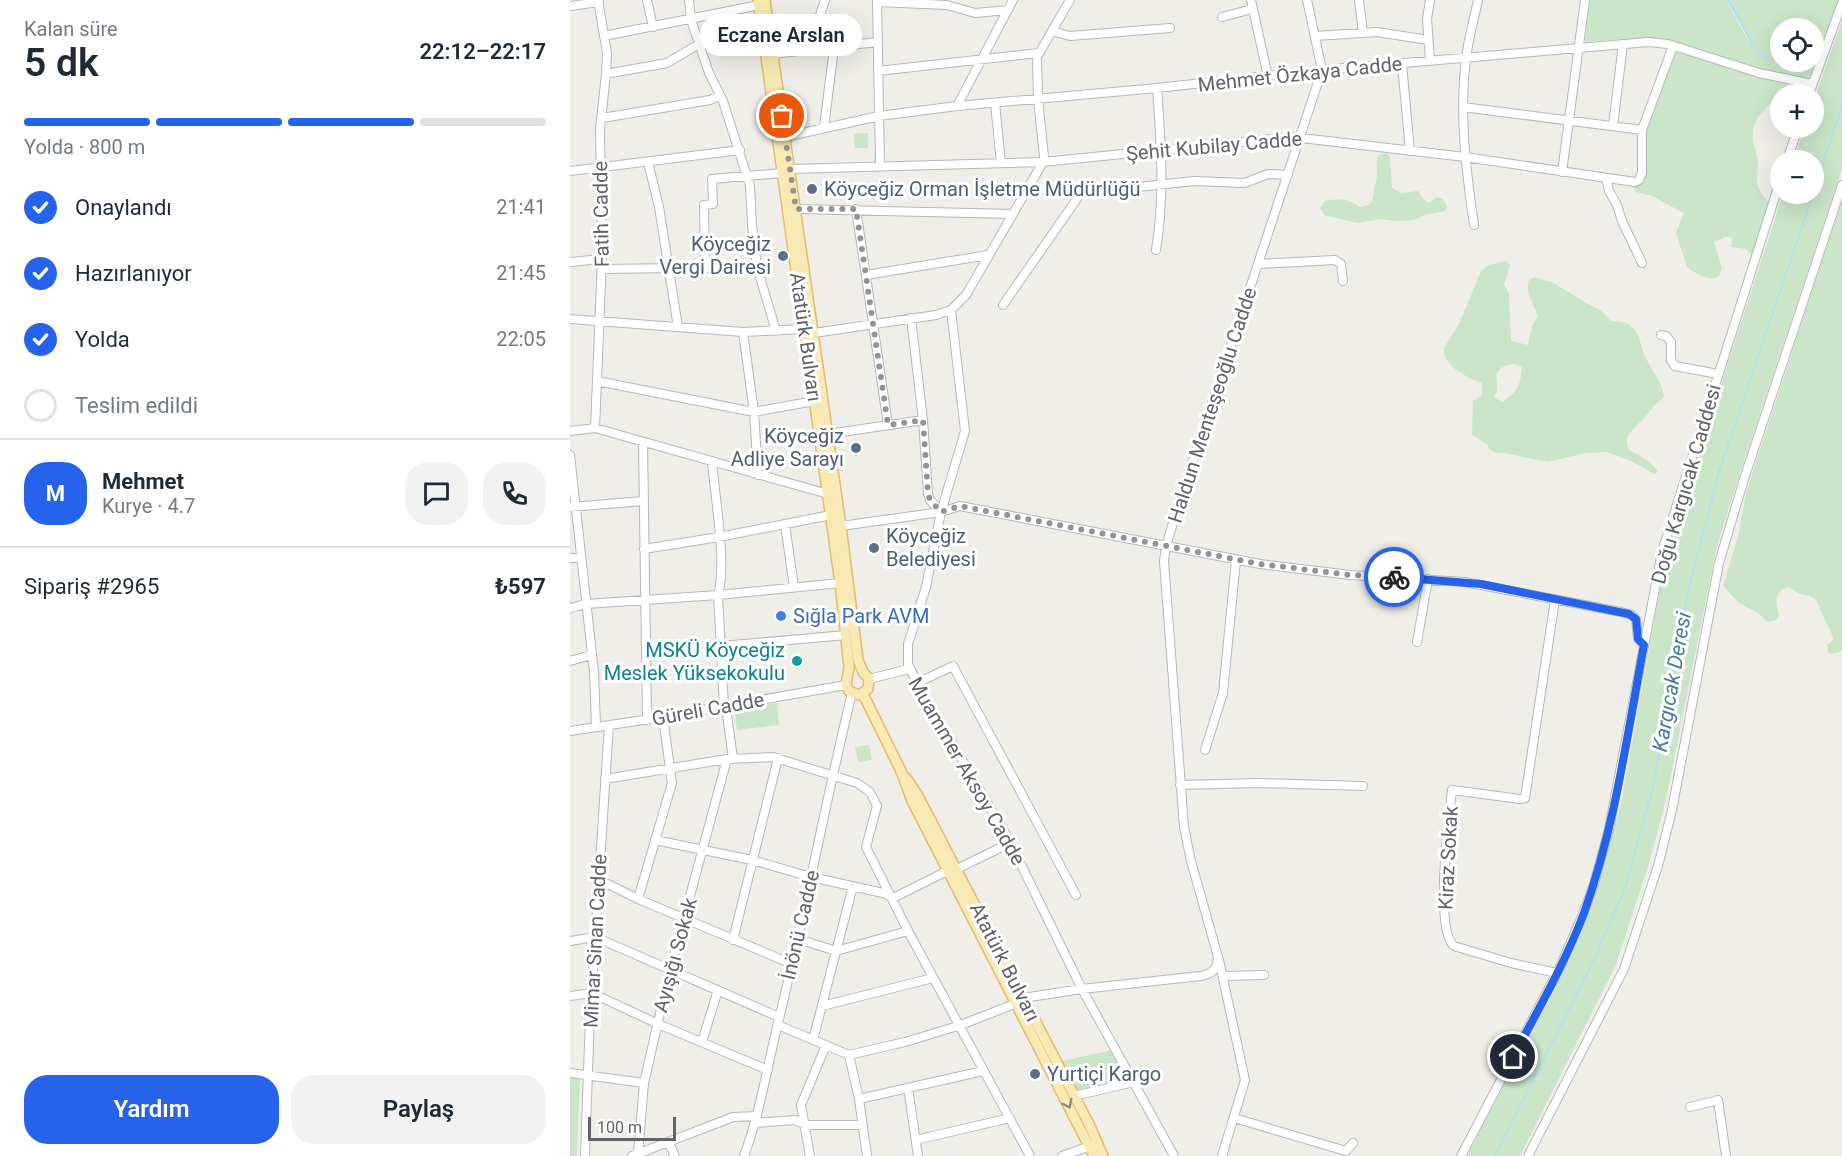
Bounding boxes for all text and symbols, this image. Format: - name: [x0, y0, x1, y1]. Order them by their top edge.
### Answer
- callout: Eczane Arslan: [701, 14, 863, 56]
- text: Kalan süre: [24, 17, 118, 41]
- map controls: [1770, 18, 1824, 204]
- button: locate: [1770, 18, 1824, 72]
- text: Eczane Arslan: [717, 23, 845, 47]
- text: 22:12–22:17: [419, 39, 546, 64]
- text: 5 dk: [24, 40, 99, 86]
- street label: Mehmet Özkaya Cadde: [1197, 51, 1403, 97]
- button: +: [1770, 84, 1824, 138]
- pin: [756, 90, 807, 141]
- icon: bag: [765, 99, 798, 132]
- street label: Şehit Kubilay Cadde: [1125, 126, 1303, 166]
- text: Yolda · 800 m: [24, 135, 145, 159]
- button: −: [1770, 150, 1824, 204]
- street label: Fatih Cadde: [588, 161, 614, 267]
- place label: Köyceğiz Orman İşletme Müdürlüğü: [824, 177, 1140, 201]
- marker: Köyceğiz Orman İşletme Müdürlüğü: [805, 182, 819, 196]
- icon: check: [24, 191, 57, 224]
- text: Onaylandı: [75, 195, 172, 220]
- text: 21:41: [496, 195, 546, 219]
- place label: Köyceğiz Vergi Dairesi: [659, 232, 771, 279]
- marker: Köyceğiz Vergi Dairesi: [776, 249, 790, 263]
- icon: check: [24, 257, 57, 290]
- text: Hazırlanıyor: [75, 261, 192, 286]
- text: 21:45: [496, 261, 546, 285]
- street label: Atatürk Bulvarı: [785, 271, 827, 403]
- street label: Haldun Menteşeoğlu Cadde: [1163, 284, 1261, 526]
- icon: check: [24, 323, 57, 356]
- text: Yolda: [75, 327, 130, 352]
- text: 22:05: [496, 327, 546, 351]
- street label: Doğu Kargıcak Caddesi: [1646, 381, 1726, 587]
- text: Teslim edildi: [75, 393, 198, 418]
- place label: Köyceğiz Adliye Sarayı: [731, 424, 844, 471]
- marker: Köyceğiz Adliye Sarayı: [849, 441, 863, 455]
- button: chat: [405, 462, 468, 525]
- button: phone: [483, 462, 546, 525]
- text: Mehmet: [102, 469, 184, 494]
- text: M: [46, 481, 65, 506]
- text: Kurye · 4.7: [102, 494, 195, 518]
- place label: Köyceğiz Belediyesi: [886, 524, 976, 571]
- marker: Köyceğiz Belediyesi: [867, 541, 881, 555]
- courier: [1364, 547, 1424, 607]
- icon: bike: [1378, 561, 1411, 594]
- text: Sipariş #2965: [24, 574, 159, 599]
- text: ₺597: [495, 574, 546, 599]
- place label: Sığla Park AVM: [793, 604, 929, 628]
- marker: Sığla Park AVM: [774, 609, 788, 623]
- water label: Kargıcak Deresi: [1648, 610, 1696, 754]
- place label: MSKÜ Köyceğiz Meslek Yüksekokulu: [604, 638, 785, 685]
- marker: MSKÜ Köyceğiz Meslek Yüksekokulu: [790, 654, 804, 668]
- street label: Muammer Aksoy Cadde: [903, 673, 1031, 869]
- street label: Güreli Cadde: [650, 687, 766, 731]
- street label: Kiraz Sokak: [1433, 805, 1463, 911]
- street label: Mimar Sinan Cadde: [578, 853, 612, 1029]
- street label: İnönü Cadde: [776, 868, 824, 982]
- street label: Ayışığı Sokak: [648, 894, 702, 1015]
- street label: Atatürk Bulvarı: [965, 899, 1045, 1025]
- pin: [1487, 1031, 1538, 1082]
- icon: home: [1496, 1040, 1529, 1073]
- place label: Yurtiçi Kargo: [1047, 1062, 1161, 1086]
- marker: Yurtiçi Kargo: [1028, 1067, 1042, 1081]
- button: Yardım: [24, 1075, 279, 1144]
- button: Paylaş: [291, 1075, 546, 1144]
- one-way arrow: [1061, 1098, 1073, 1109]
- scale bar: [588, 1114, 676, 1142]
- text: 100 m: [597, 1118, 642, 1137]

